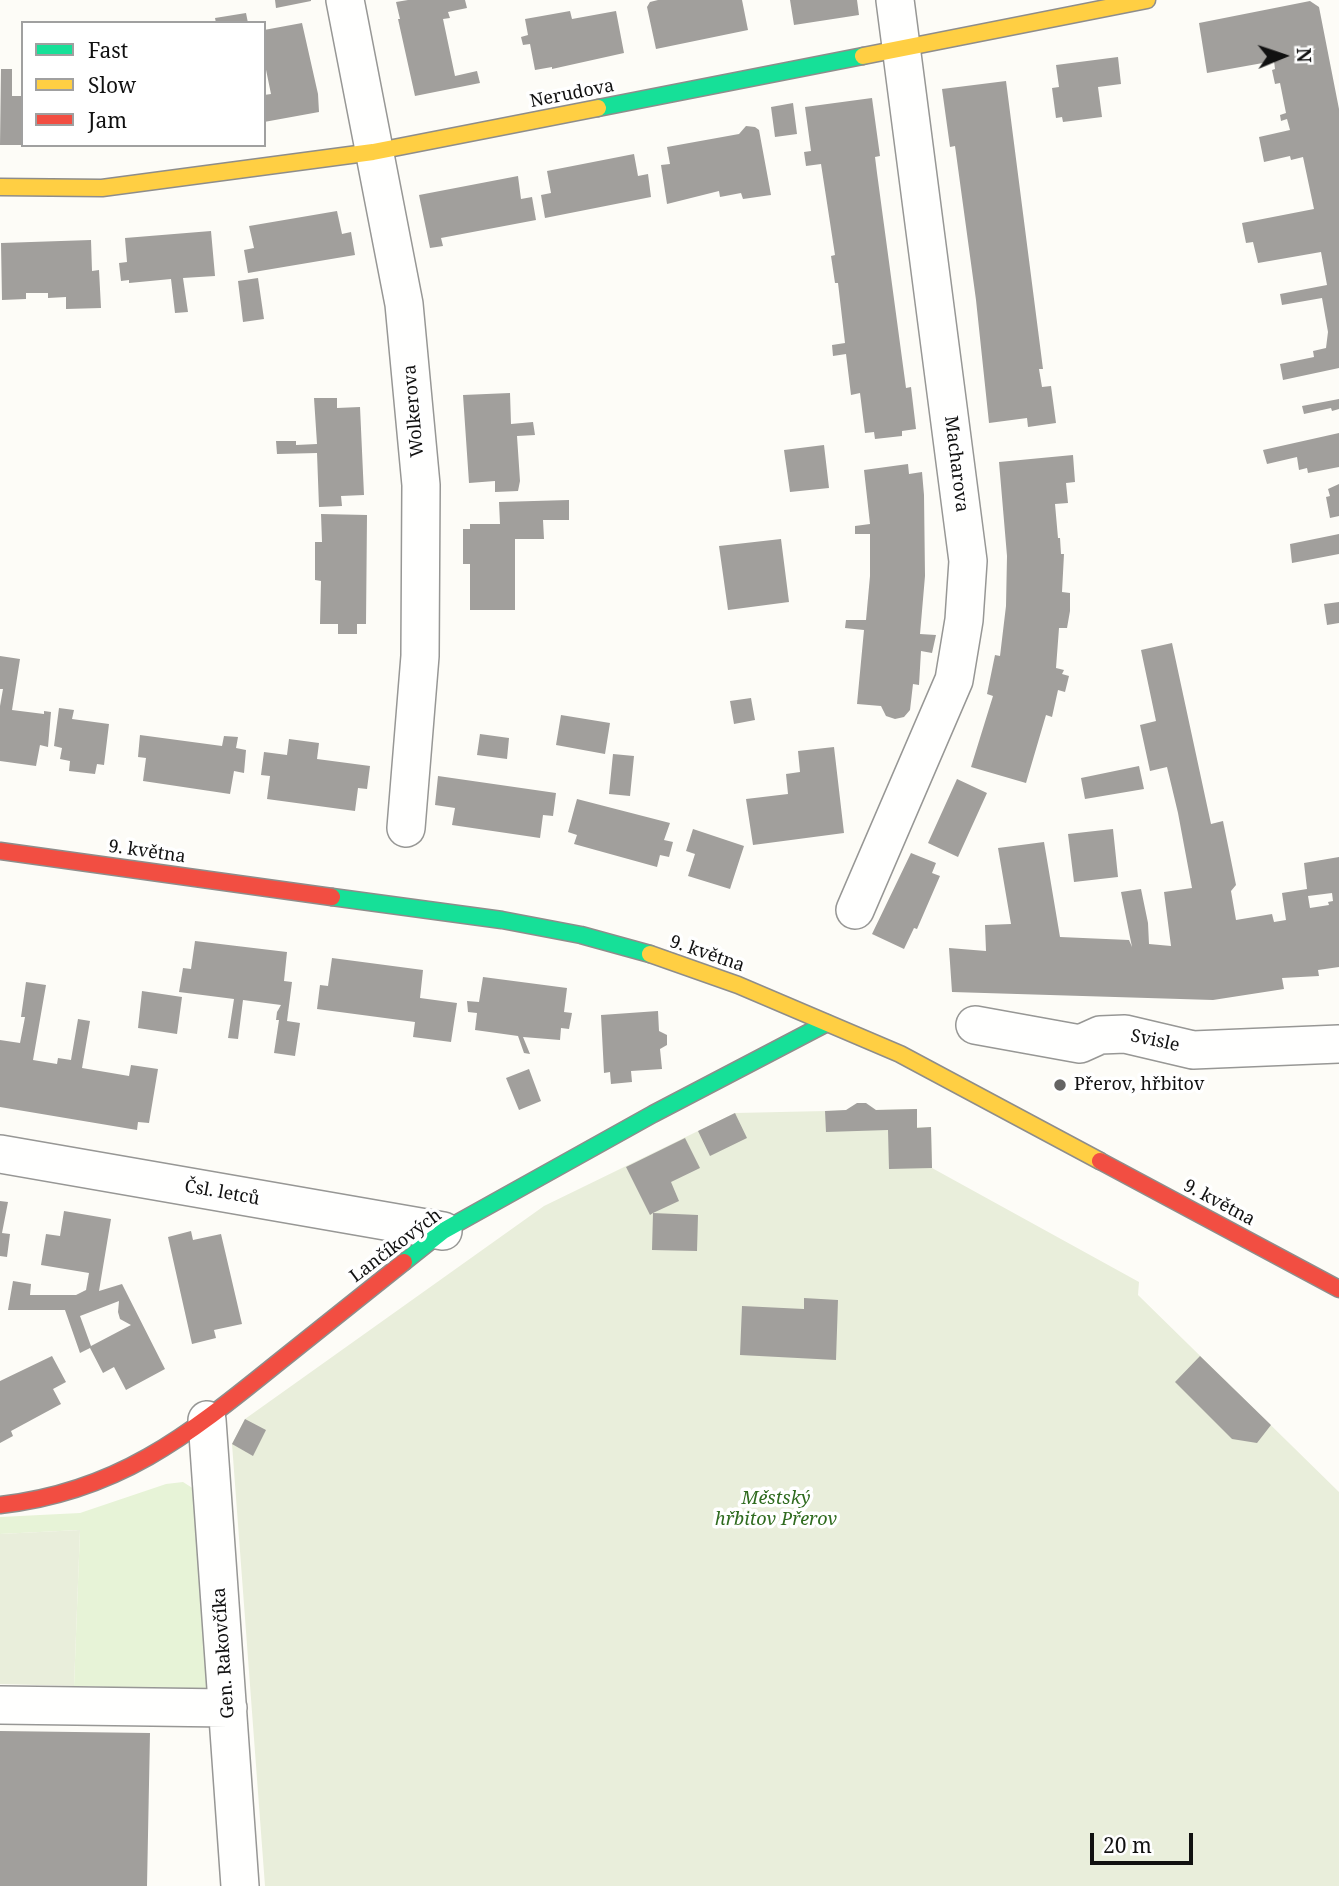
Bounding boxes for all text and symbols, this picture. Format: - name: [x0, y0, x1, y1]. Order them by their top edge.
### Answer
- legend: [21, 21, 266, 147]
- north arrow: [1248, 21, 1318, 91]
- text: Fast: [88, 36, 128, 64]
- text: N: [1291, 47, 1317, 63]
- text: Slow: [88, 71, 136, 99]
- street label: Nerudova: [528, 75, 616, 113]
- text: Jam: [88, 106, 127, 134]
- street label: Wolkerova: [399, 364, 429, 458]
- street label: Macharova: [939, 415, 973, 513]
- street label: 9. května: [107, 836, 187, 868]
- street label: 9. května: [667, 931, 747, 977]
- street label: Svisle: [1129, 1025, 1181, 1057]
- place label: Přerov, hřbitov: [1074, 1074, 1204, 1096]
- marker: Přerov, hřbitov: [1052, 1077, 1068, 1093]
- street label: 9. května: [1180, 1175, 1258, 1231]
- street label: Čsl. letců: [183, 1176, 261, 1210]
- street label: Lančíkových: [346, 1205, 446, 1287]
- park label: Městský hřbitov Přerov: [715, 1488, 837, 1530]
- street label: Gen. Rakovčíka: [209, 1587, 239, 1719]
- scale bar: [1094, 1820, 1197, 1864]
- text: 20 m: [1103, 1831, 1152, 1859]

